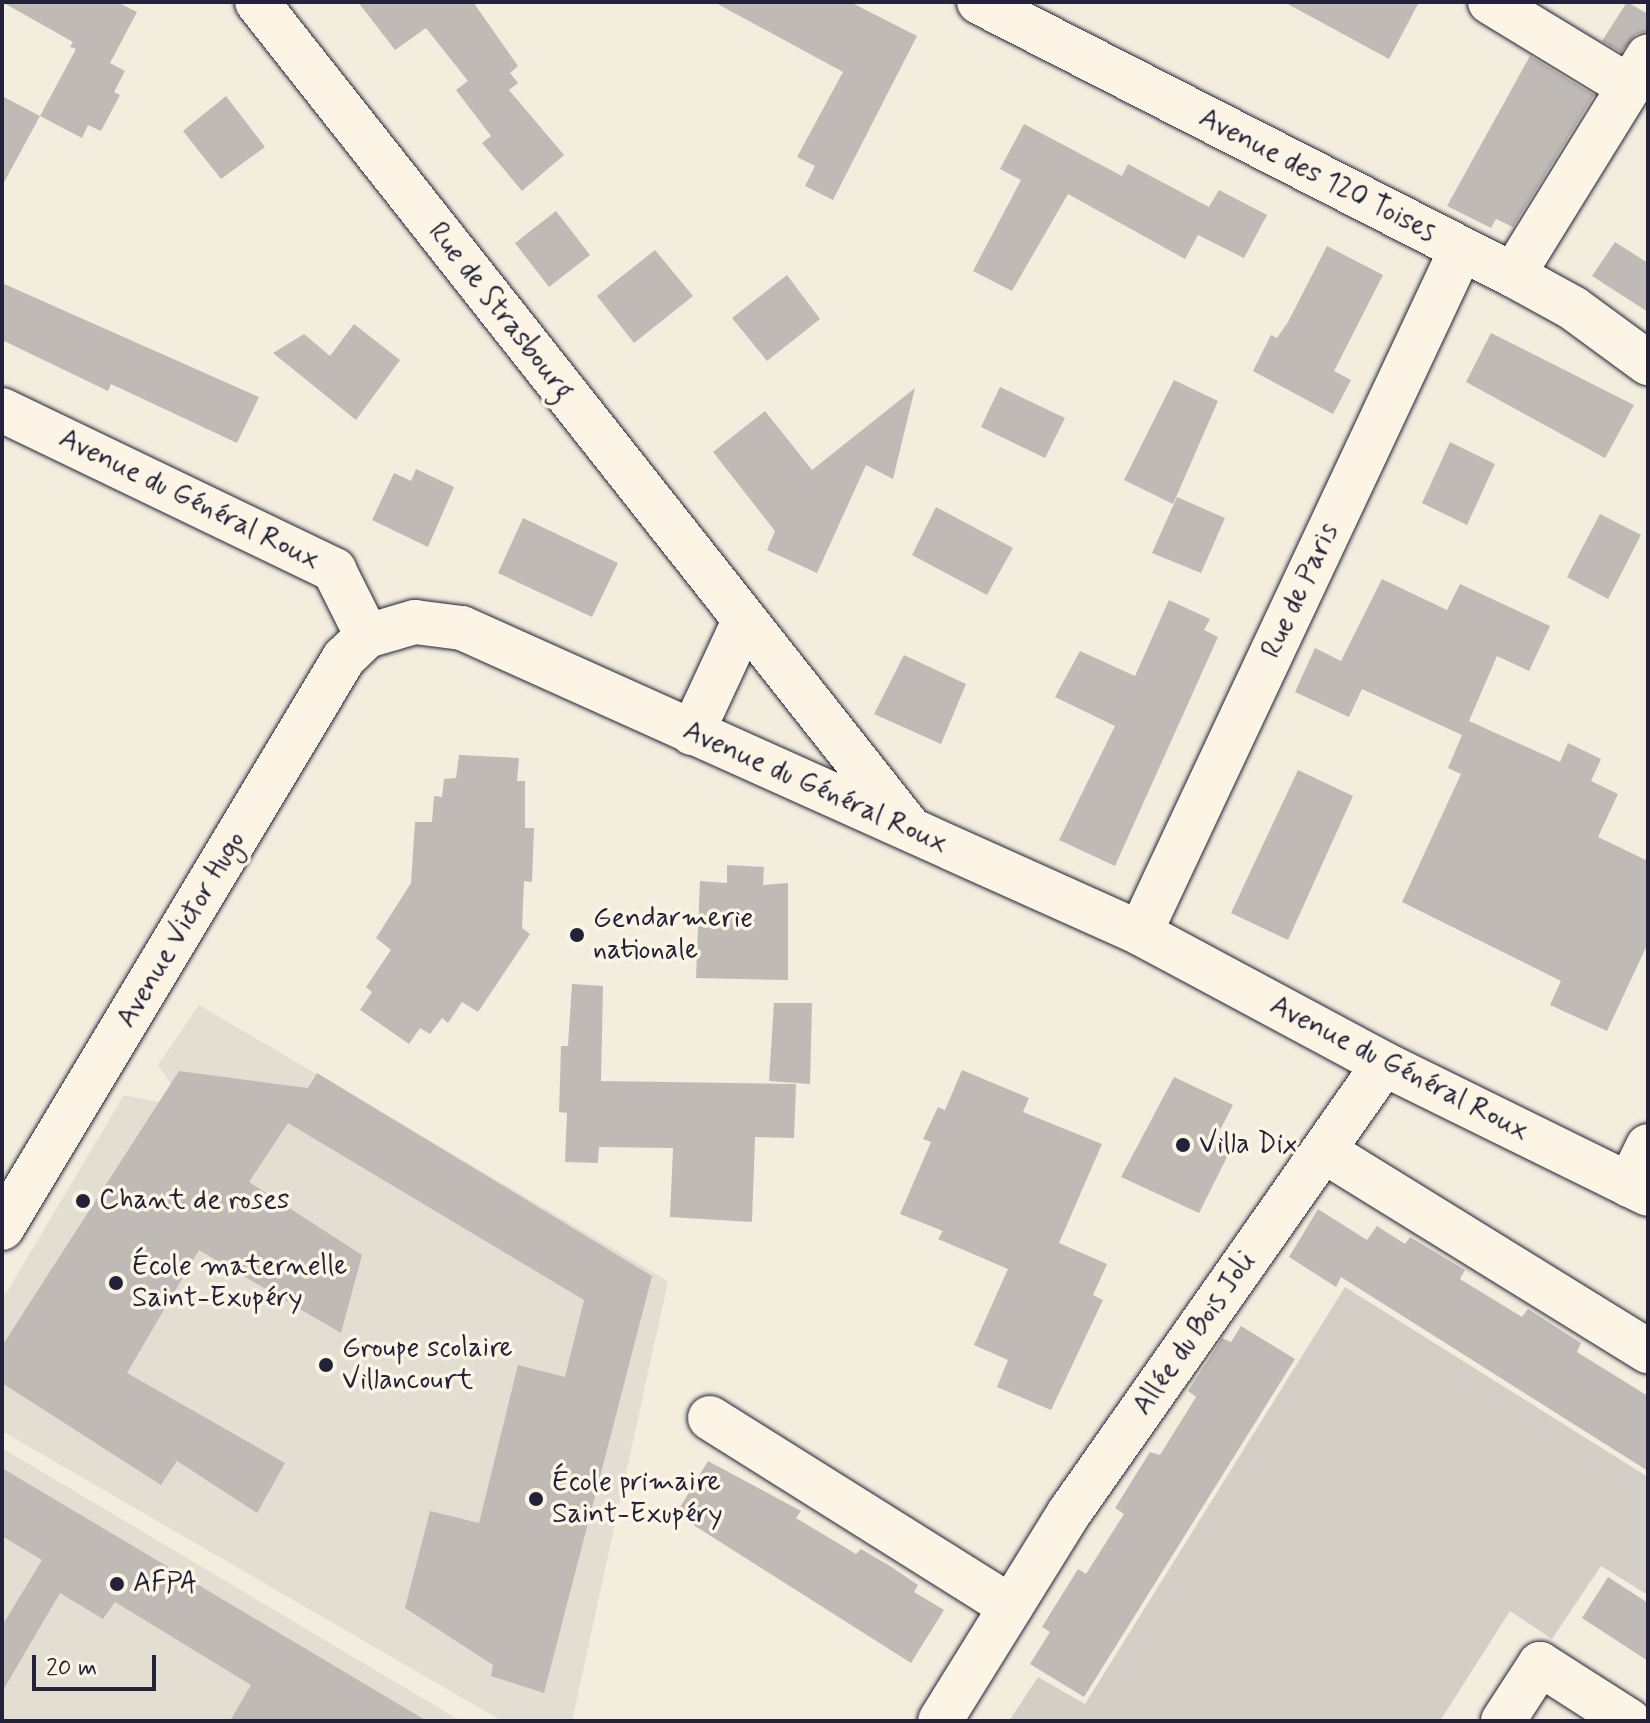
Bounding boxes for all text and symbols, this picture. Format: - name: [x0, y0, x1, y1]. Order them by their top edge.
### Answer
- street label: Avenue des 120 Toises: [1193, 101, 1441, 251]
- street label: Rue de Strasbourg: [419, 215, 581, 409]
- street label: Avenue du Général Roux: [56, 424, 322, 576]
- street label: Rue de Paris: [1256, 519, 1346, 663]
- street label: Avenue du Général Roux: [681, 716, 949, 860]
- street label: Avenue Victor Hugo: [109, 824, 255, 1036]
- place label: Gendarmerie nationale: [593, 902, 753, 968]
- marker: Gendarmerie nationale: [568, 926, 586, 944]
- street label: Avenue du Général Roux: [1267, 991, 1531, 1147]
- place label: Villa Dix: [1199, 1128, 1297, 1162]
- marker: Villa Dix: [1174, 1136, 1192, 1154]
- place label: Chant de roses: [99, 1184, 288, 1218]
- marker: Chant de roses: [74, 1192, 92, 1210]
- street label: Allée du Bois Joli: [1124, 1243, 1266, 1425]
- place label: École maternelle Saint-Exupéry: [132, 1250, 324, 1316]
- marker: École maternelle Saint-Exupéry: [107, 1274, 125, 1292]
- place label: Groupe scolaire Villancourt: [342, 1332, 515, 1398]
- marker: Groupe scolaire Villancourt: [317, 1356, 335, 1374]
- place label: École primaire Saint-Exupéry: [552, 1466, 725, 1532]
- marker: École primaire Saint-Exupéry: [527, 1490, 545, 1508]
- place label: AFPA: [133, 1567, 197, 1601]
- marker: AFPA: [108, 1575, 126, 1593]
- scale bar: [36, 1639, 160, 1689]
- text: 20 m: [46, 1653, 97, 1684]

